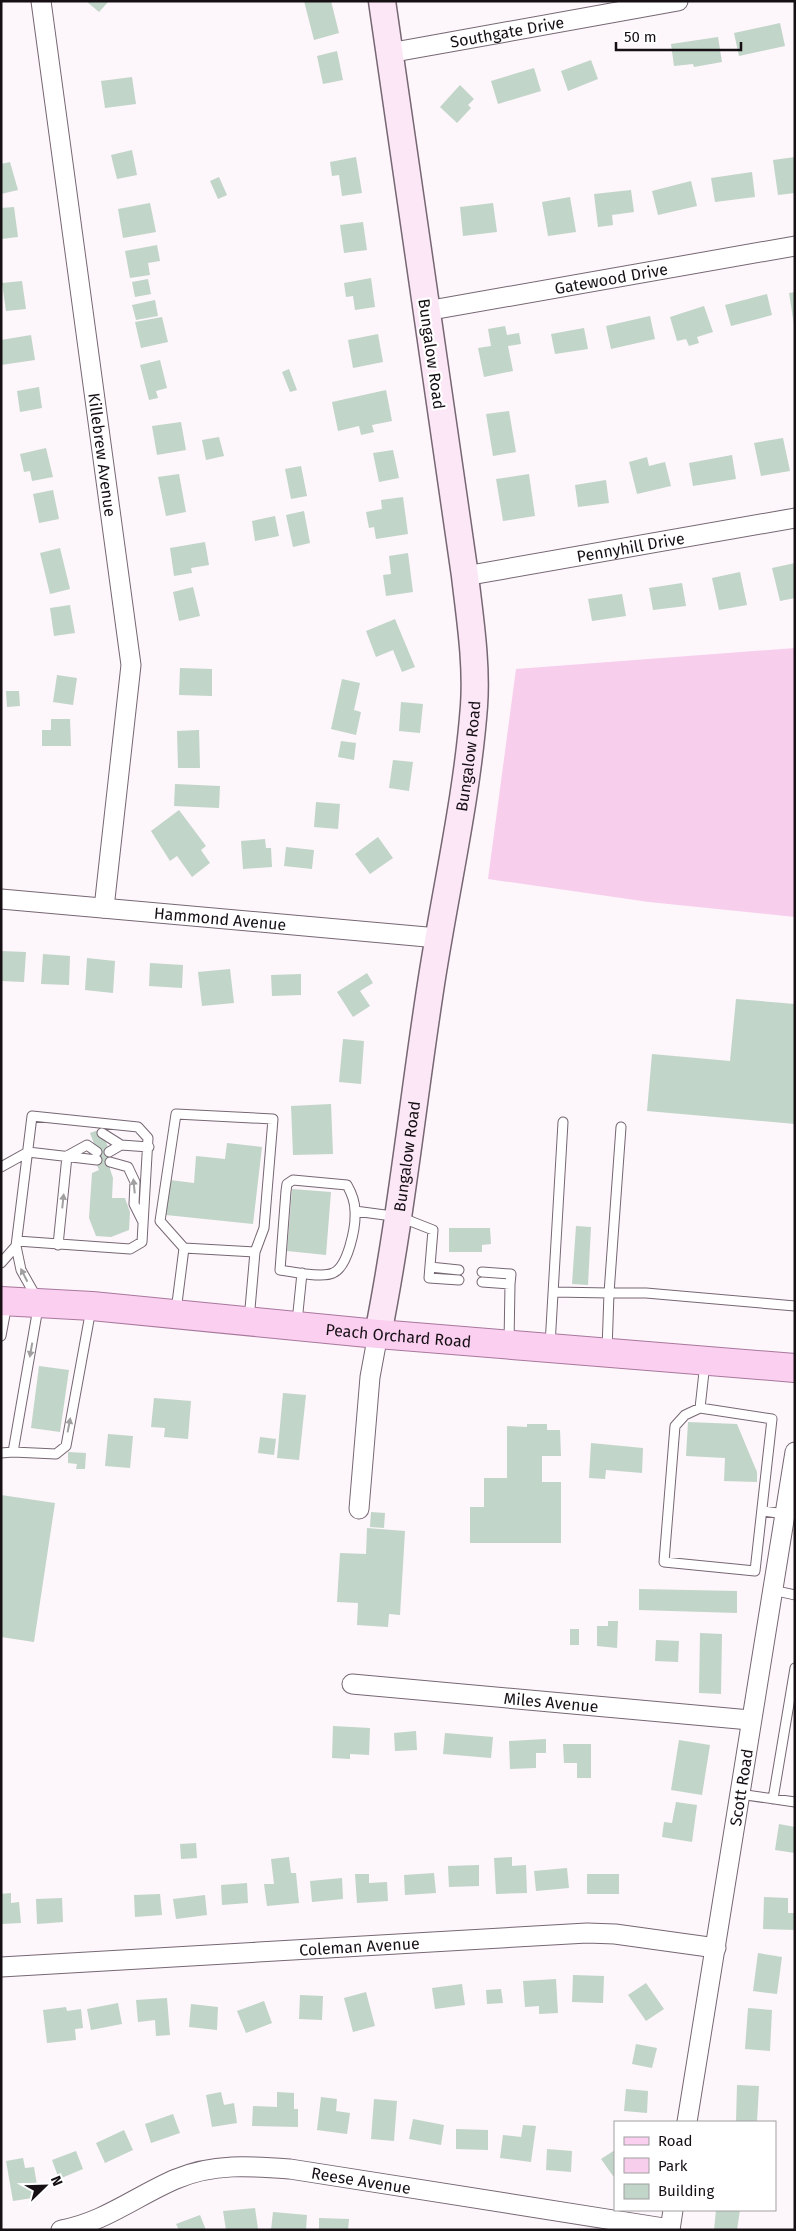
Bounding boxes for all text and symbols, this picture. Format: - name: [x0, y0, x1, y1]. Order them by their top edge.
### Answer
- street label: Southgate Drive: [449, 13, 566, 52]
- scale bar: [616, 20, 741, 52]
- text: 50 m: [624, 28, 657, 46]
- street label: Gatewood Drive: [553, 260, 669, 298]
- street label: Bungalow Road: [414, 298, 449, 411]
- street label: Killebrew Avenue: [84, 392, 120, 518]
- street label: Pennyhill Drive: [575, 529, 686, 566]
- street label: Bungalow Road: [452, 700, 484, 813]
- street label: Hammond Avenue: [153, 904, 287, 934]
- street label: Bungalow Road: [390, 1100, 424, 1213]
- one-way arrow: [129, 1177, 137, 1193]
- one-way arrow: [59, 1192, 67, 1208]
- one-way arrow: [20, 1268, 28, 1283]
- street label: Peach Orchard Road: [325, 1320, 472, 1352]
- one-way arrow: [26, 1342, 34, 1358]
- one-way arrow: [66, 1417, 74, 1433]
- street label: Miles Avenue: [503, 1689, 599, 1716]
- street label: Scott Road: [726, 1747, 757, 1827]
- street label: Coleman Avenue: [299, 1934, 420, 1960]
- legend: [614, 2121, 776, 2211]
- text: Road: [658, 2132, 693, 2150]
- text: Park: [658, 2157, 688, 2175]
- north arrow: [20, 2161, 70, 2211]
- street label: Reese Avenue: [310, 2164, 412, 2198]
- text: N: [47, 2174, 66, 2189]
- text: Building: [658, 2182, 714, 2200]

